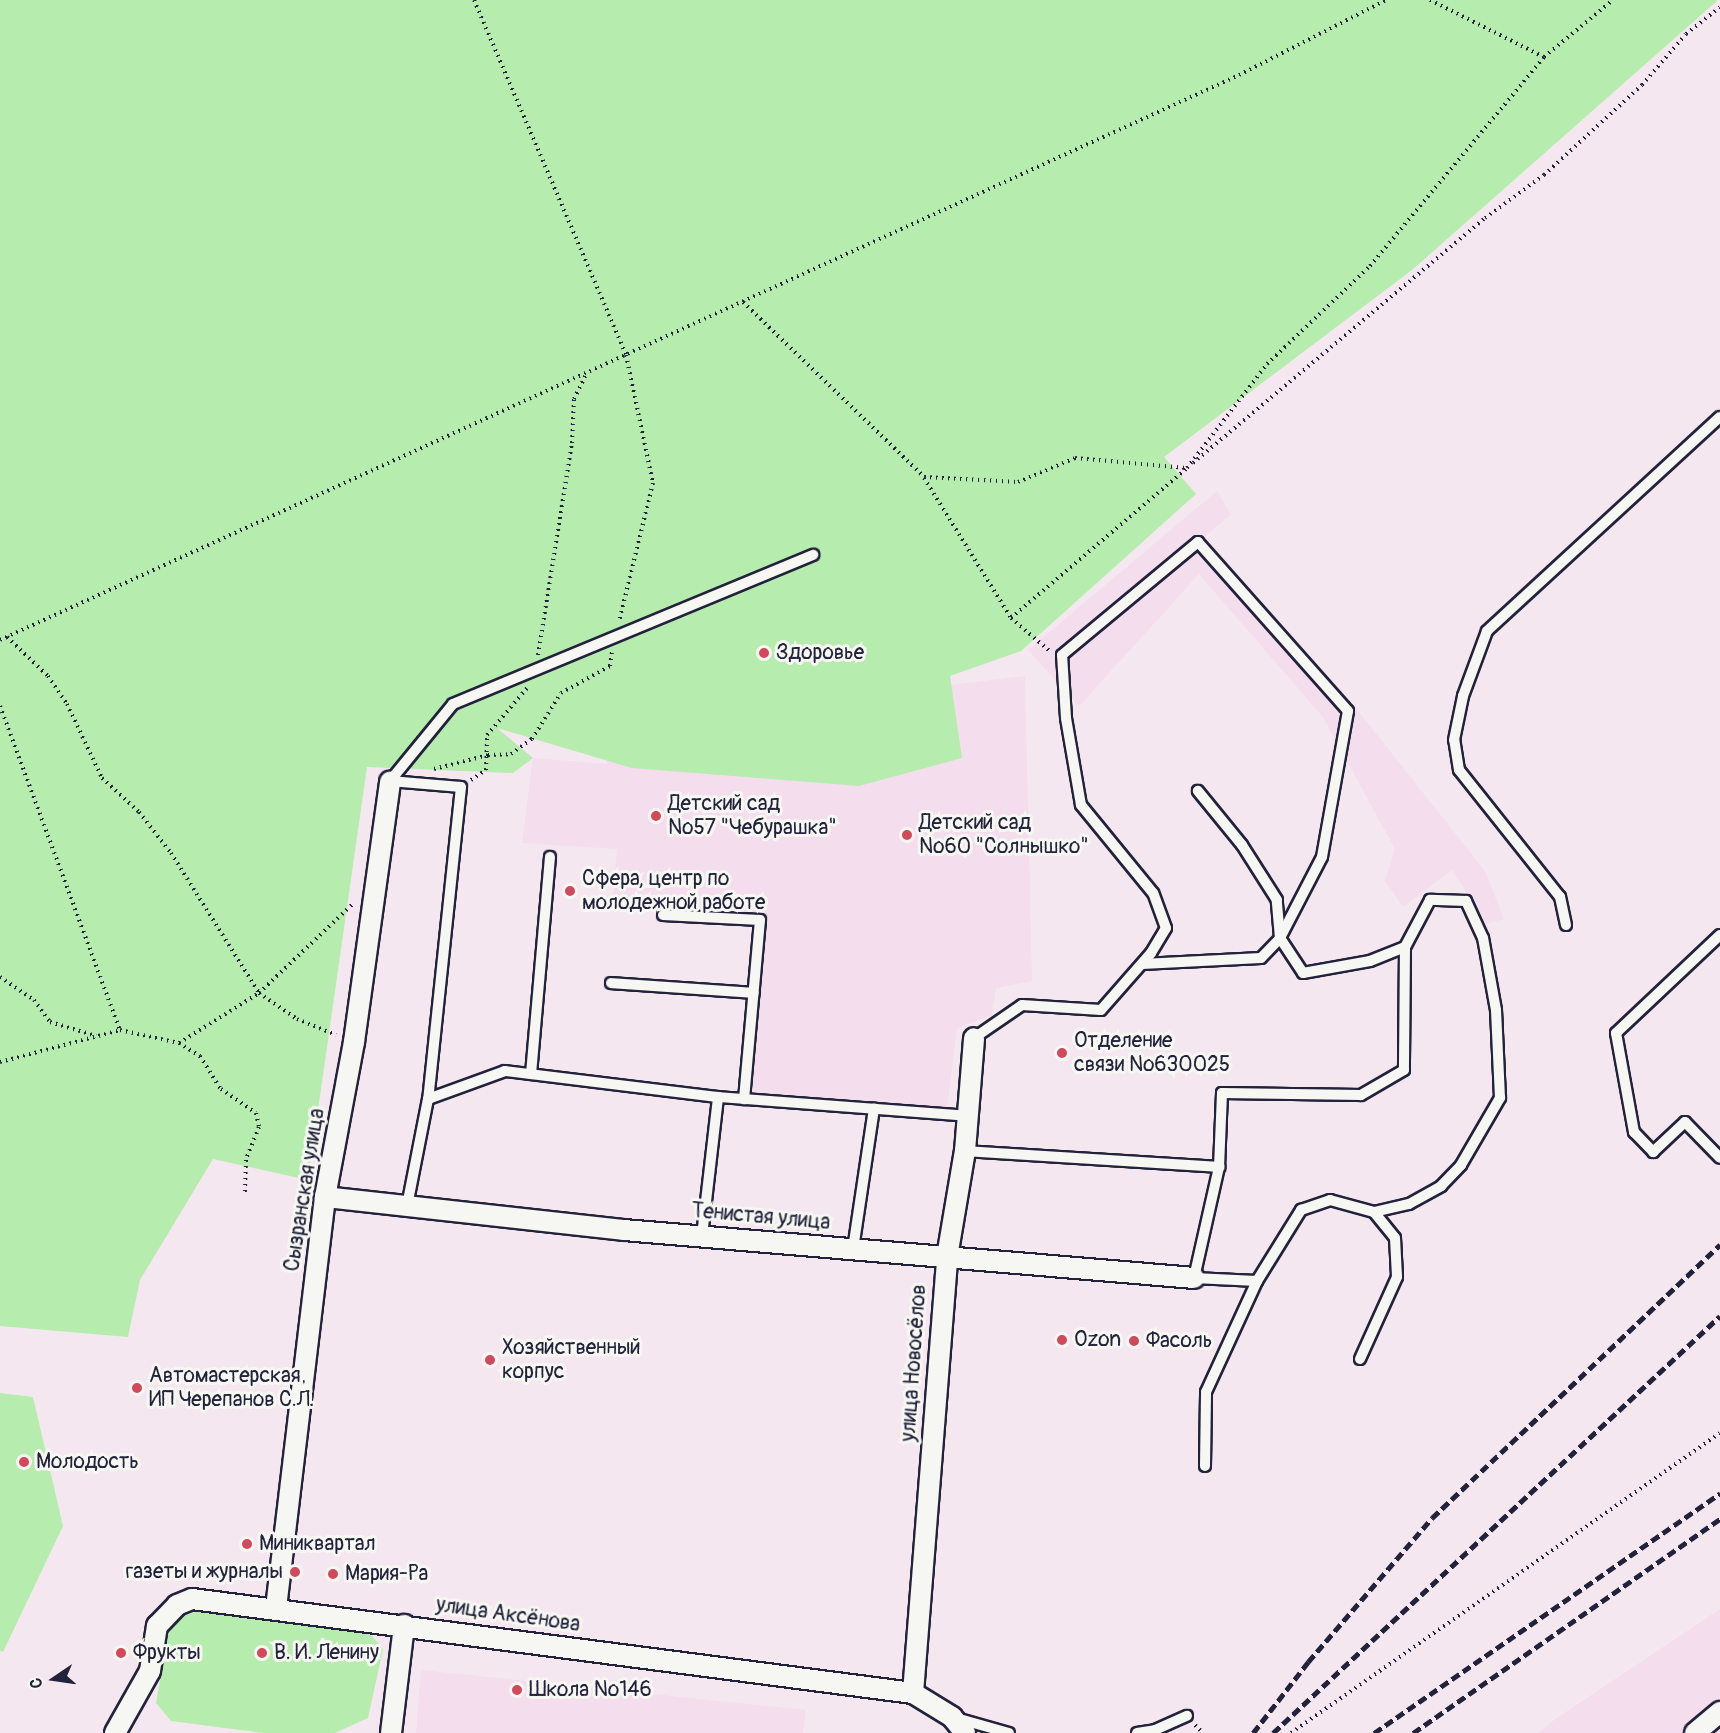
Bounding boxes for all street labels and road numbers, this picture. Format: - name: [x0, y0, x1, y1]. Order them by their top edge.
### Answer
- street label: Сызранская улица: [280, 1107, 330, 1273]
- street label: Тенистая улица: [691, 1198, 831, 1236]
- street label: улица Новосёлов: [896, 1283, 932, 1443]
- street label: улица Аксёнова: [434, 1592, 582, 1638]

